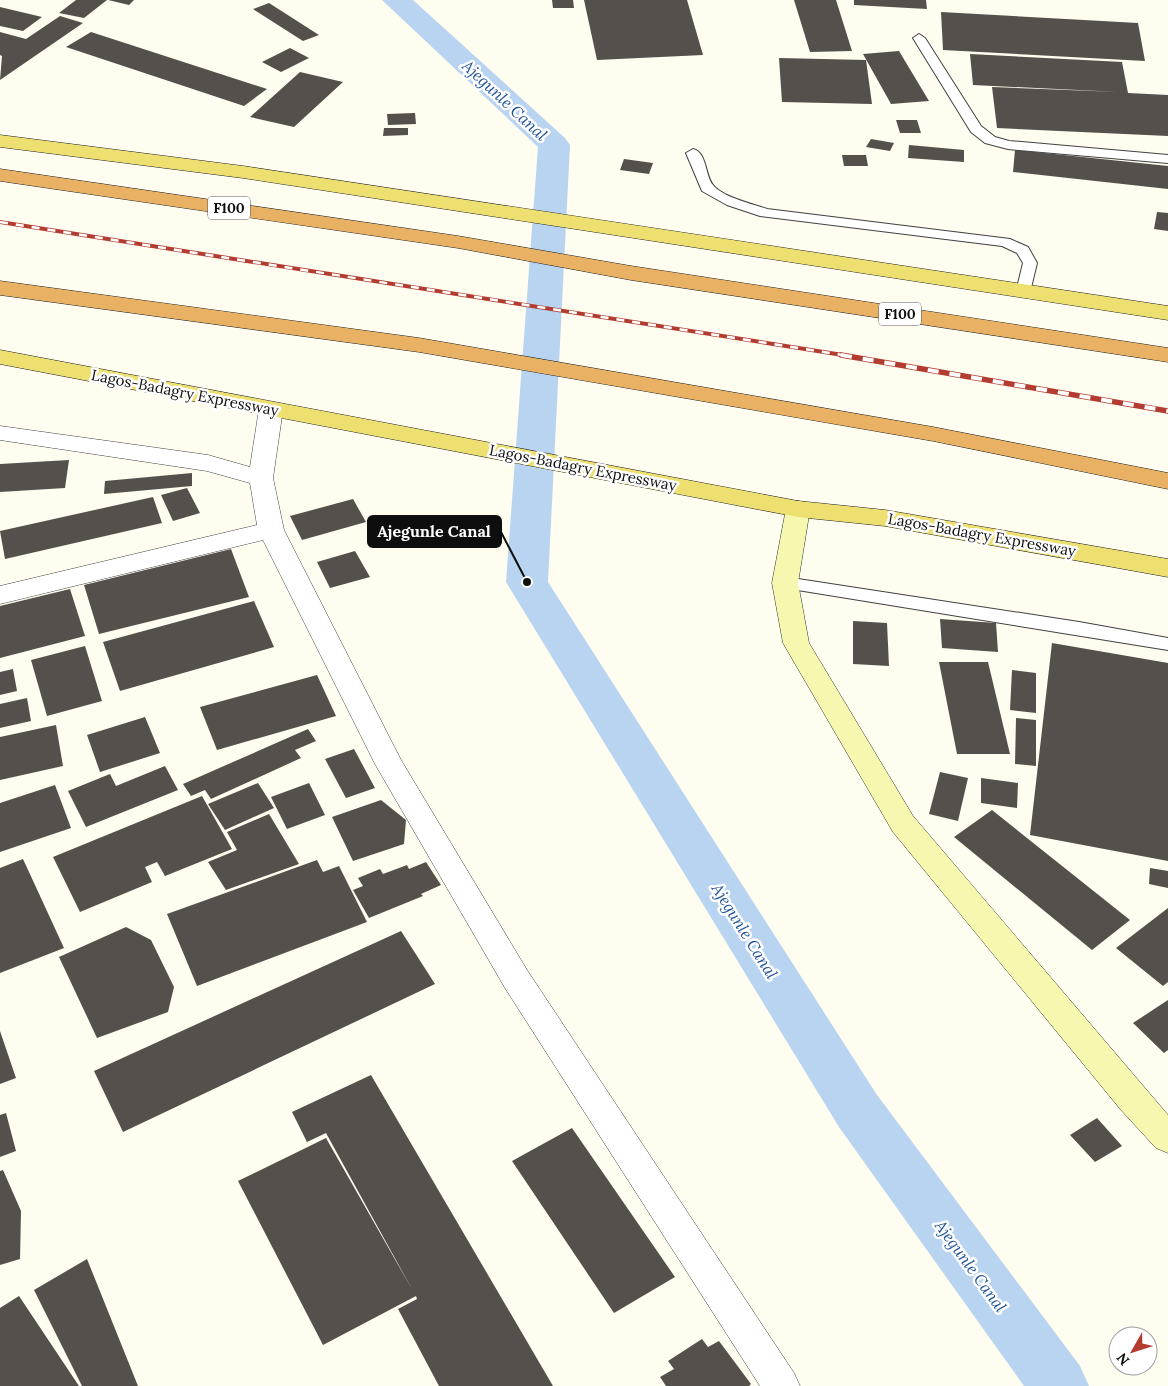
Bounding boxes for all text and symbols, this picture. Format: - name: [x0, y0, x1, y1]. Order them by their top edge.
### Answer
- water label: Ajegunle Canal: [458, 55, 552, 145]
- road number: F100: [208, 197, 250, 220]
- road number: F100: [879, 302, 921, 326]
- street label: Lagos-Badagry Expressway: [90, 365, 280, 420]
- street label: Lagos-Badagry Expressway: [488, 440, 678, 495]
- street label: Lagos-Badagry Expressway: [887, 509, 1078, 560]
- callout: Ajegunle Canal: [368, 516, 501, 547]
- text: Ajegunle Canal: [377, 521, 491, 541]
- water label: Ajegunle Canal: [707, 879, 783, 983]
- water label: Ajegunle Canal: [930, 1215, 1011, 1316]
- north arrow: [1108, 1326, 1158, 1376]
- text: N: [1112, 1349, 1133, 1369]

